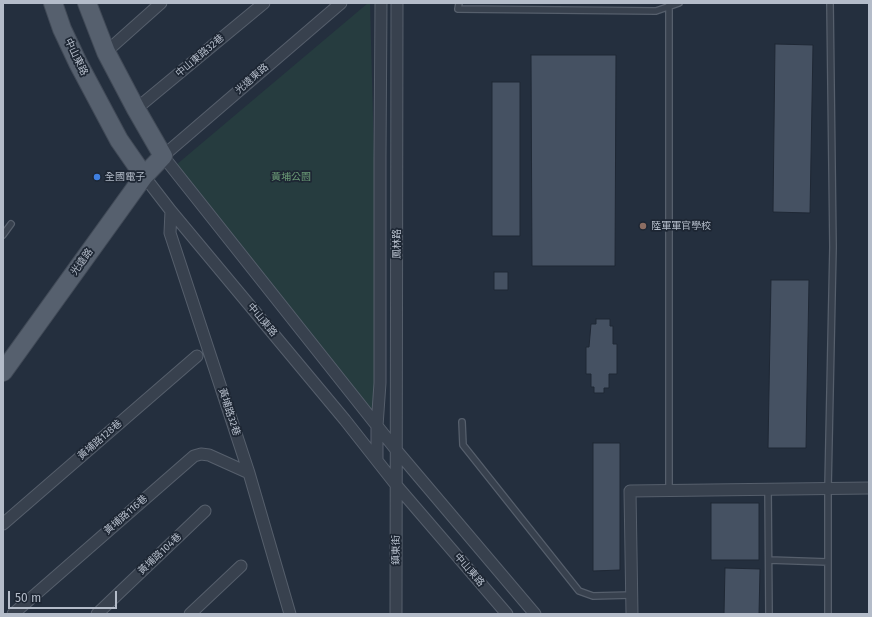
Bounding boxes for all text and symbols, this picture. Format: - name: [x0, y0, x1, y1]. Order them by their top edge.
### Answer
- street label: 中山東路32巷: [173, 32, 227, 80]
- street label: 中山東路: [62, 36, 90, 78]
- street label: 光遠東路: [233, 61, 271, 97]
- place label: 全國電子: [105, 171, 145, 183]
- park label: 黃埔公園: [271, 171, 311, 183]
- marker: 全國電子: [92, 172, 102, 182]
- place label: 陸軍軍官學校: [651, 220, 711, 232]
- marker: 陸軍軍官學校: [638, 221, 648, 231]
- street label: 鳳林路: [391, 229, 403, 259]
- street label: 光遠路: [68, 246, 96, 278]
- street label: 中山東路: [245, 301, 279, 339]
- street label: 黃埔路32巷: [216, 386, 242, 438]
- street label: 黃埔路128巷: [75, 417, 125, 463]
- street label: 黃埔路116巷: [102, 493, 150, 537]
- street label: 黃埔路104巷: [136, 531, 184, 577]
- street label: 鎮東街: [390, 535, 402, 565]
- street label: 中山東路: [451, 551, 487, 589]
- scale bar: [10, 583, 119, 609]
- text: 50 m: [15, 591, 41, 605]

